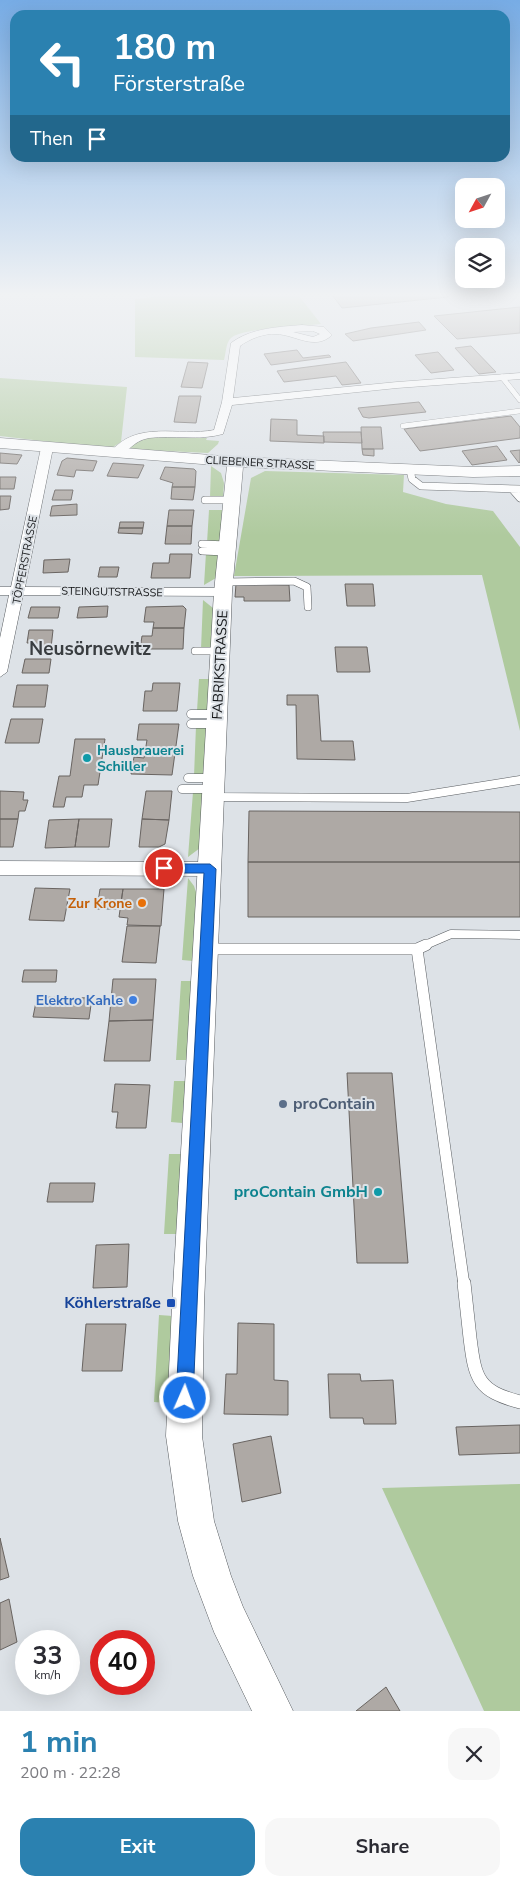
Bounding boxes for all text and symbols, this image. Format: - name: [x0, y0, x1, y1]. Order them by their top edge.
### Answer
- text: 180 m: [113, 24, 216, 71]
- icon: left: [30, 30, 95, 95]
- text: Försterstraße: [113, 69, 245, 99]
- icon: arrive: [83, 125, 111, 153]
- text: Then: [30, 126, 73, 152]
- north arrow: [455, 178, 505, 228]
- map controls: [455, 178, 505, 288]
- button: layers: [455, 238, 505, 288]
- street label: CLIEBENER STRASSE: [205, 453, 315, 473]
- street label: TÖPFERSTRASSE: [9, 515, 41, 605]
- street label: STEINGUTSTRASSE: [61, 584, 163, 600]
- street label: FABRIKSTRASSE: [208, 610, 232, 720]
- district label: Neusörnewitz: [29, 636, 151, 662]
- place label: Hausbrauerei Schiller: [97, 741, 184, 776]
- marker: Hausbrauerei Schiller: [81, 752, 93, 764]
- pin: [143, 847, 185, 889]
- icon: arrive: [150, 854, 178, 882]
- place label: Zur Krone: [68, 894, 132, 913]
- marker: Zur Krone: [136, 897, 148, 909]
- place label: Elektro Kahle: [36, 991, 123, 1010]
- marker: Elektro Kahle: [127, 994, 139, 1006]
- place label: proContain: [293, 1093, 375, 1115]
- marker: proContain: [277, 1098, 289, 1110]
- place label: proContain GmbH: [234, 1181, 368, 1203]
- marker: proContain GmbH: [372, 1186, 384, 1198]
- place label: Köhlerstraße: [64, 1292, 161, 1314]
- marker: Köhlerstraße: [165, 1297, 177, 1309]
- position arrow: [158, 1371, 210, 1423]
- speed limit sign: 40: [90, 1630, 155, 1695]
- text: 33: [32, 1639, 63, 1673]
- text: km/h: [34, 1667, 61, 1683]
- text: 1 min: [20, 1722, 98, 1763]
- button: close: [448, 1728, 500, 1780]
- text: 200 m · 22:28: [20, 1762, 121, 1784]
- button: Exit: [20, 1818, 255, 1876]
- button: Share: [265, 1818, 500, 1876]

